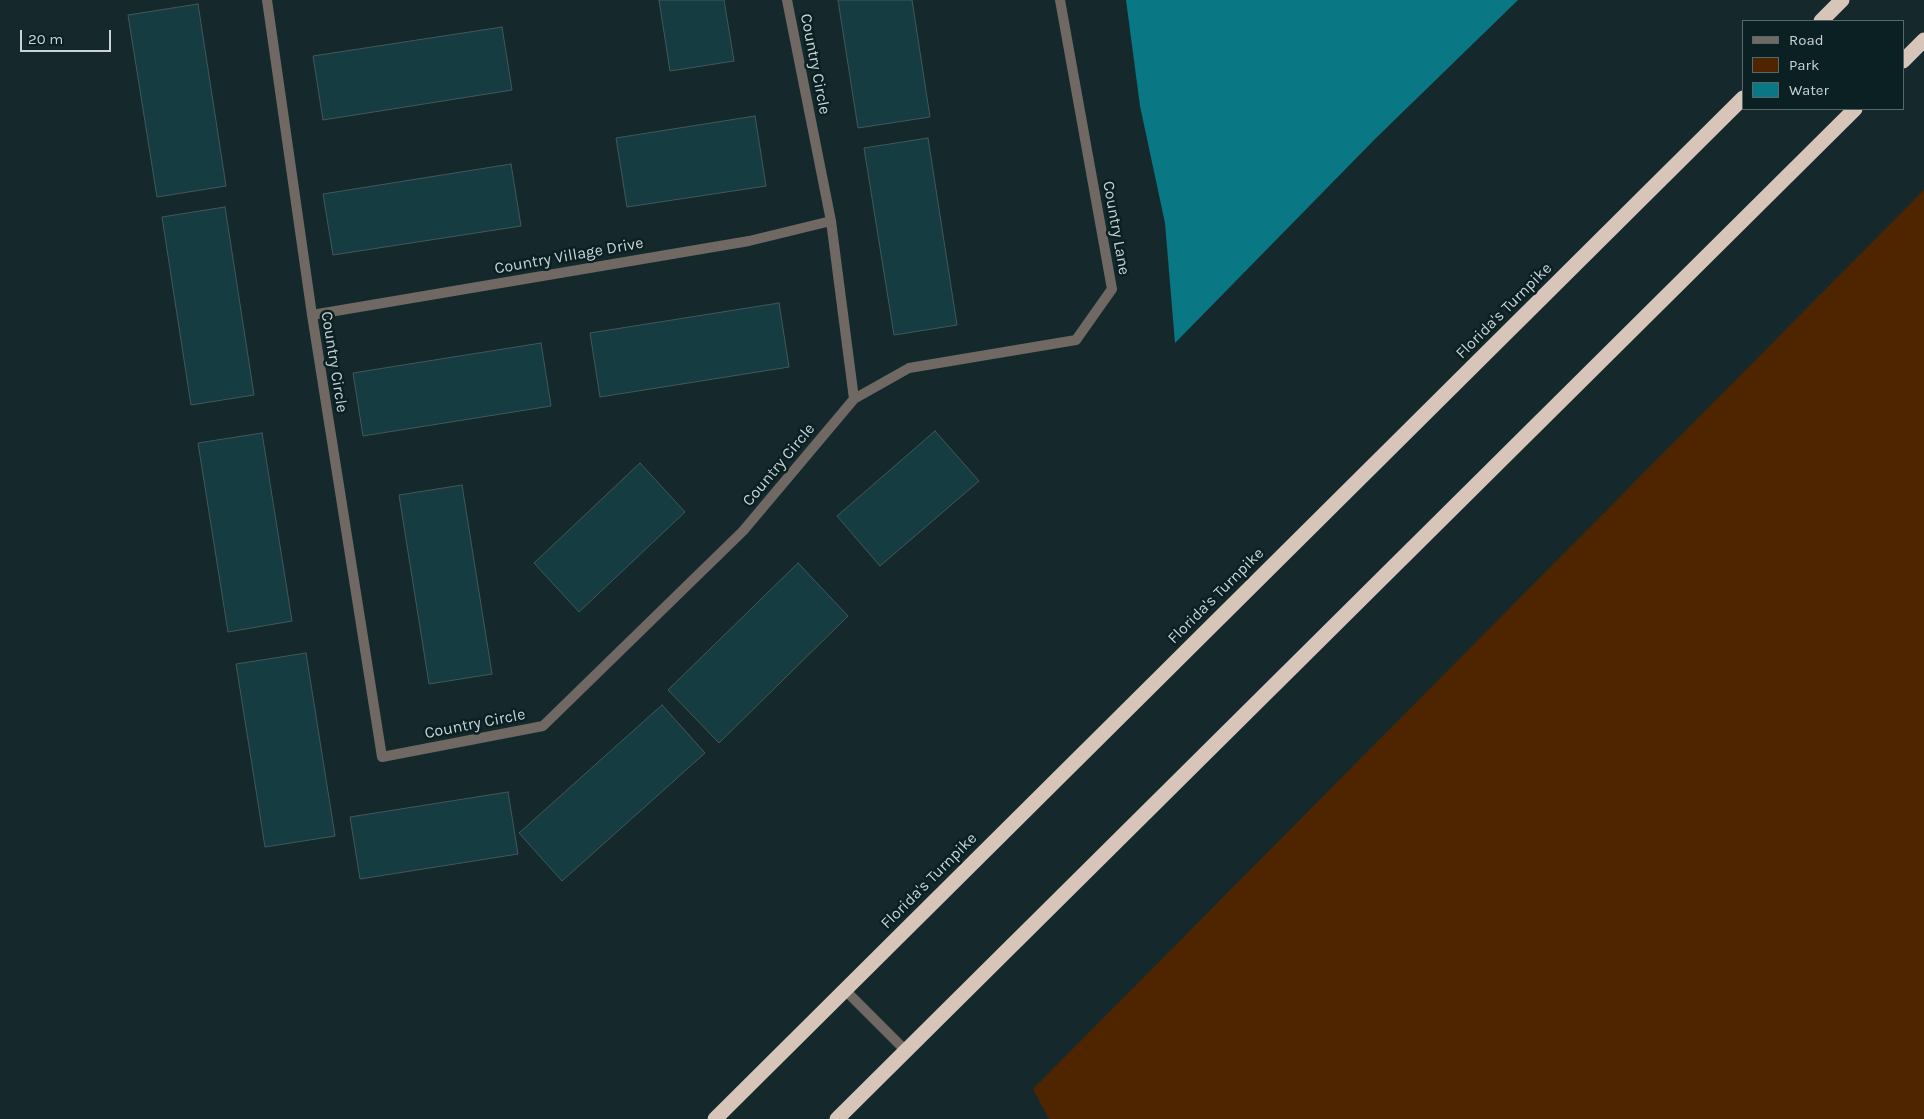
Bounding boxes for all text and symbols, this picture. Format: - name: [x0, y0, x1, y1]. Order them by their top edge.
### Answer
- street label: Country Circle: [796, 12, 834, 116]
- scale bar: [22, 20, 114, 52]
- legend: [1742, 20, 1904, 110]
- text: 20 m: [28, 30, 63, 48]
- text: Road: [1789, 31, 1824, 49]
- text: Park: [1789, 56, 1819, 74]
- text: Water: [1789, 81, 1829, 99]
- street label: Country Lane: [1098, 180, 1134, 276]
- street label: Country Village Drive: [493, 233, 645, 279]
- street label: Florida's Turnpike: [1452, 259, 1556, 363]
- street label: Country Circle: [317, 310, 351, 414]
- street label: Country Circle: [739, 420, 819, 510]
- street label: Florida's Turnpike: [1164, 544, 1268, 648]
- street label: Country Circle: [423, 705, 527, 743]
- street label: Florida's Turnpike: [877, 829, 981, 933]

